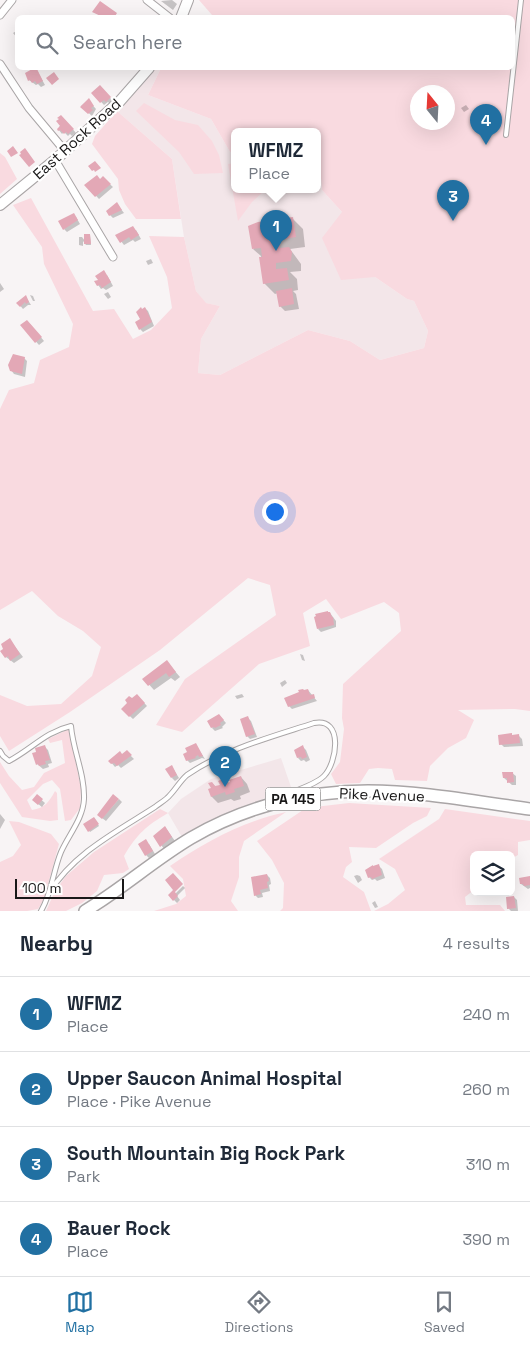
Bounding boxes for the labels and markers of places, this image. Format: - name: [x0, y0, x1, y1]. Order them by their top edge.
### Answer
- pin: 4: [470, 104, 502, 145]
- pin: 3: [437, 180, 469, 221]
- pin: 1: [260, 210, 292, 251]
- pin: 2: [209, 746, 241, 787]

